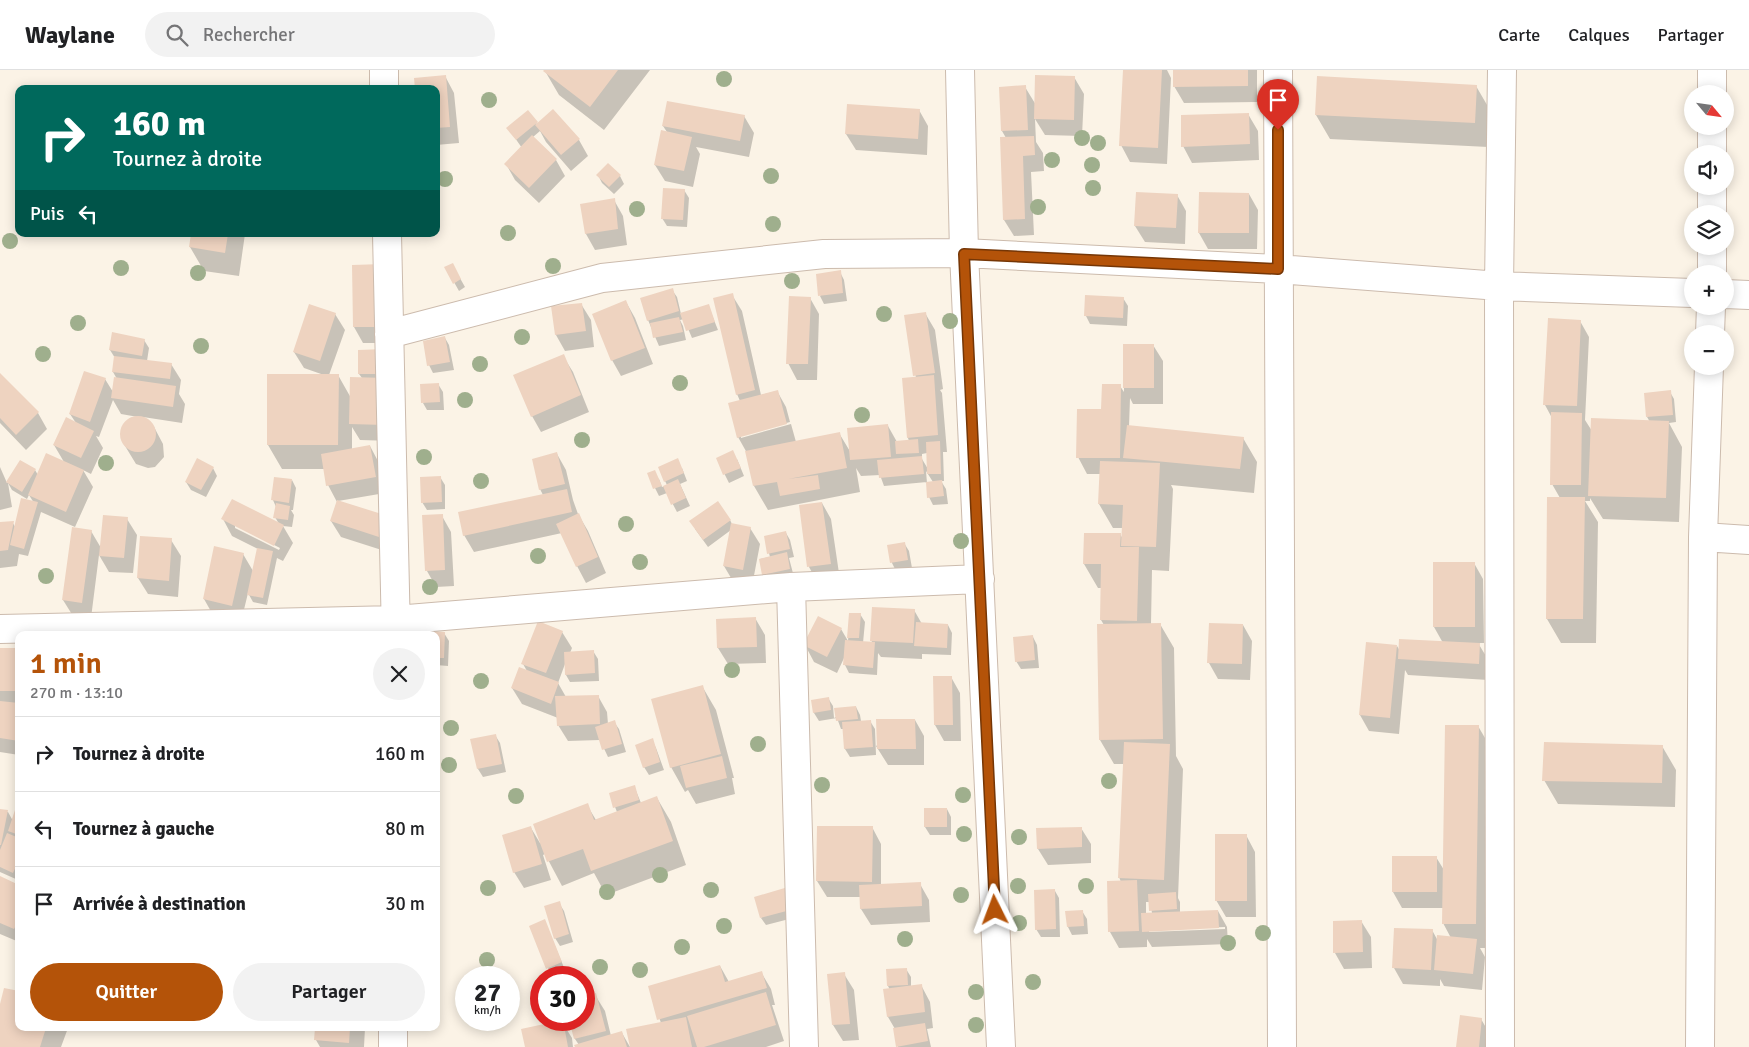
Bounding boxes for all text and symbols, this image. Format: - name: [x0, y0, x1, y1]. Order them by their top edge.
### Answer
- search box: [145, 12, 495, 57]
- text: Waylane: [25, 20, 115, 50]
- icon: search: [163, 21, 191, 49]
- text: Rechercher: [203, 23, 295, 47]
- text: Carte: [1498, 24, 1540, 46]
- text: Calques: [1568, 24, 1630, 46]
- text: Partager: [1658, 24, 1724, 46]
- pin: [1257, 79, 1299, 130]
- north arrow: [1684, 85, 1734, 135]
- map controls: [1684, 85, 1734, 375]
- icon: arrive: [1264, 86, 1292, 114]
- text: 160 m: [113, 102, 206, 145]
- icon: right: [30, 105, 95, 170]
- text: Tournez à droite: [113, 145, 262, 172]
- button: sound: [1684, 145, 1734, 195]
- icon: left: [74, 200, 102, 228]
- text: Puis: [30, 202, 64, 226]
- button: layers: [1684, 205, 1734, 255]
- button: +: [1684, 265, 1734, 315]
- button: −: [1684, 325, 1734, 375]
- text: 1 min: [30, 645, 102, 682]
- button: close: [373, 648, 425, 700]
- text: 270 m · 13:10: [30, 683, 123, 703]
- icon: right: [30, 740, 58, 768]
- text: Tournez à droite: [73, 742, 205, 766]
- text: 160 m: [375, 742, 425, 766]
- icon: left: [30, 815, 58, 843]
- text: Tournez à gauche: [73, 817, 214, 841]
- text: 80 m: [385, 817, 425, 841]
- position arrow: [968, 883, 1020, 935]
- icon: arrive: [30, 890, 58, 918]
- text: Arrivée à destination: [73, 892, 246, 916]
- text: 30 m: [385, 892, 425, 916]
- button: Quitter: [30, 963, 223, 1021]
- button: Partager: [233, 963, 425, 1021]
- speed limit sign: 30: [530, 966, 595, 1031]
- text: 27: [474, 977, 501, 1008]
- text: km/h: [474, 1003, 501, 1018]

